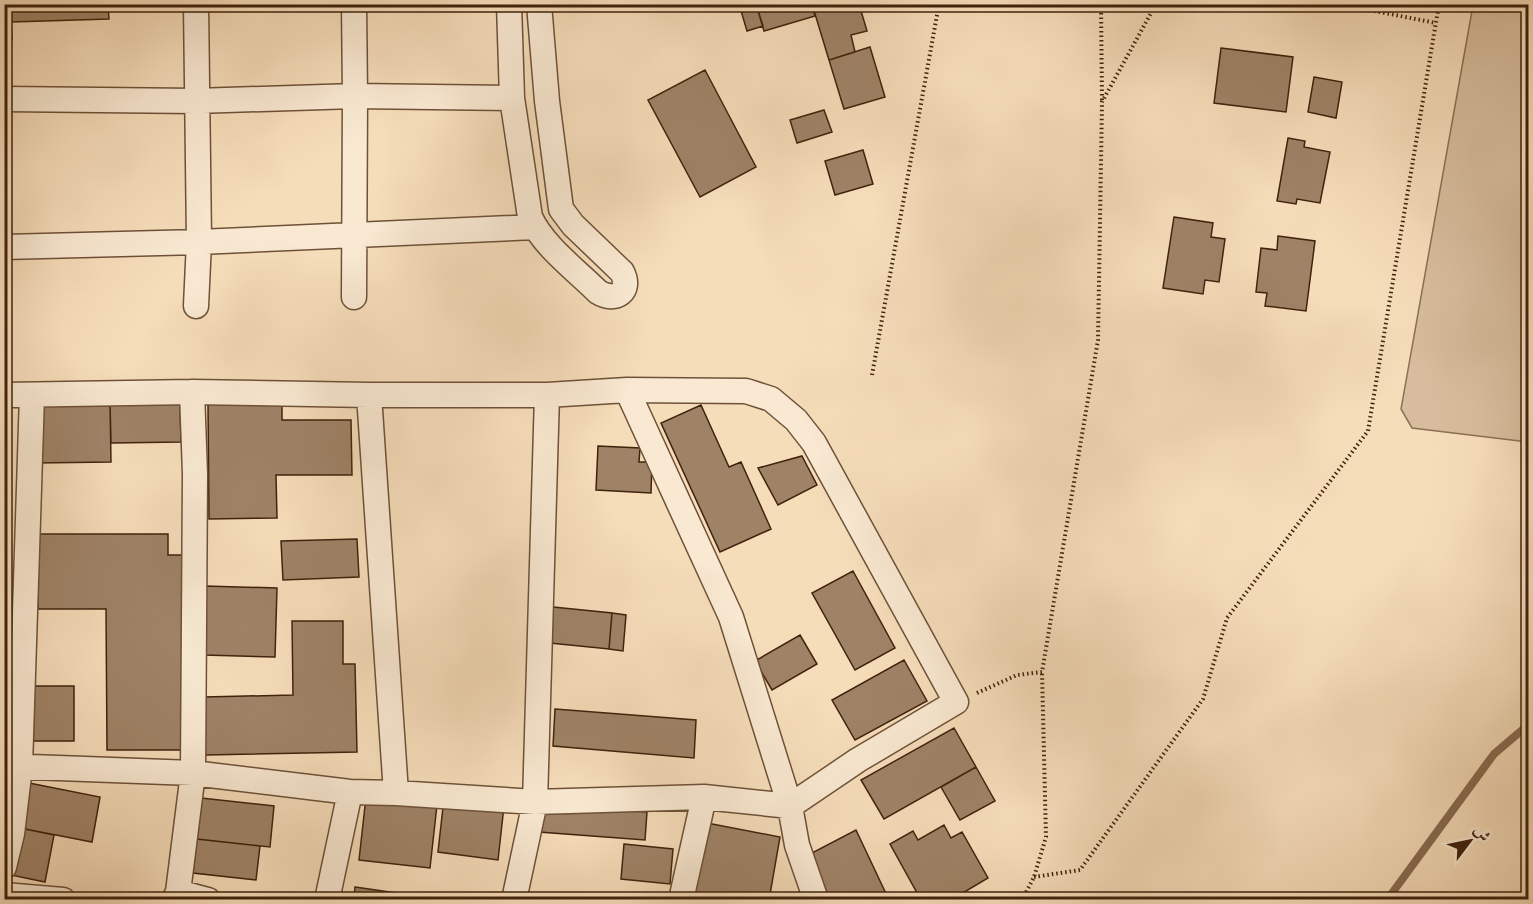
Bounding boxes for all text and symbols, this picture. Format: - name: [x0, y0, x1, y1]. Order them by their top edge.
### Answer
- north arrow: [1440, 811, 1500, 871]
- text: ش: [1468, 821, 1495, 846]

